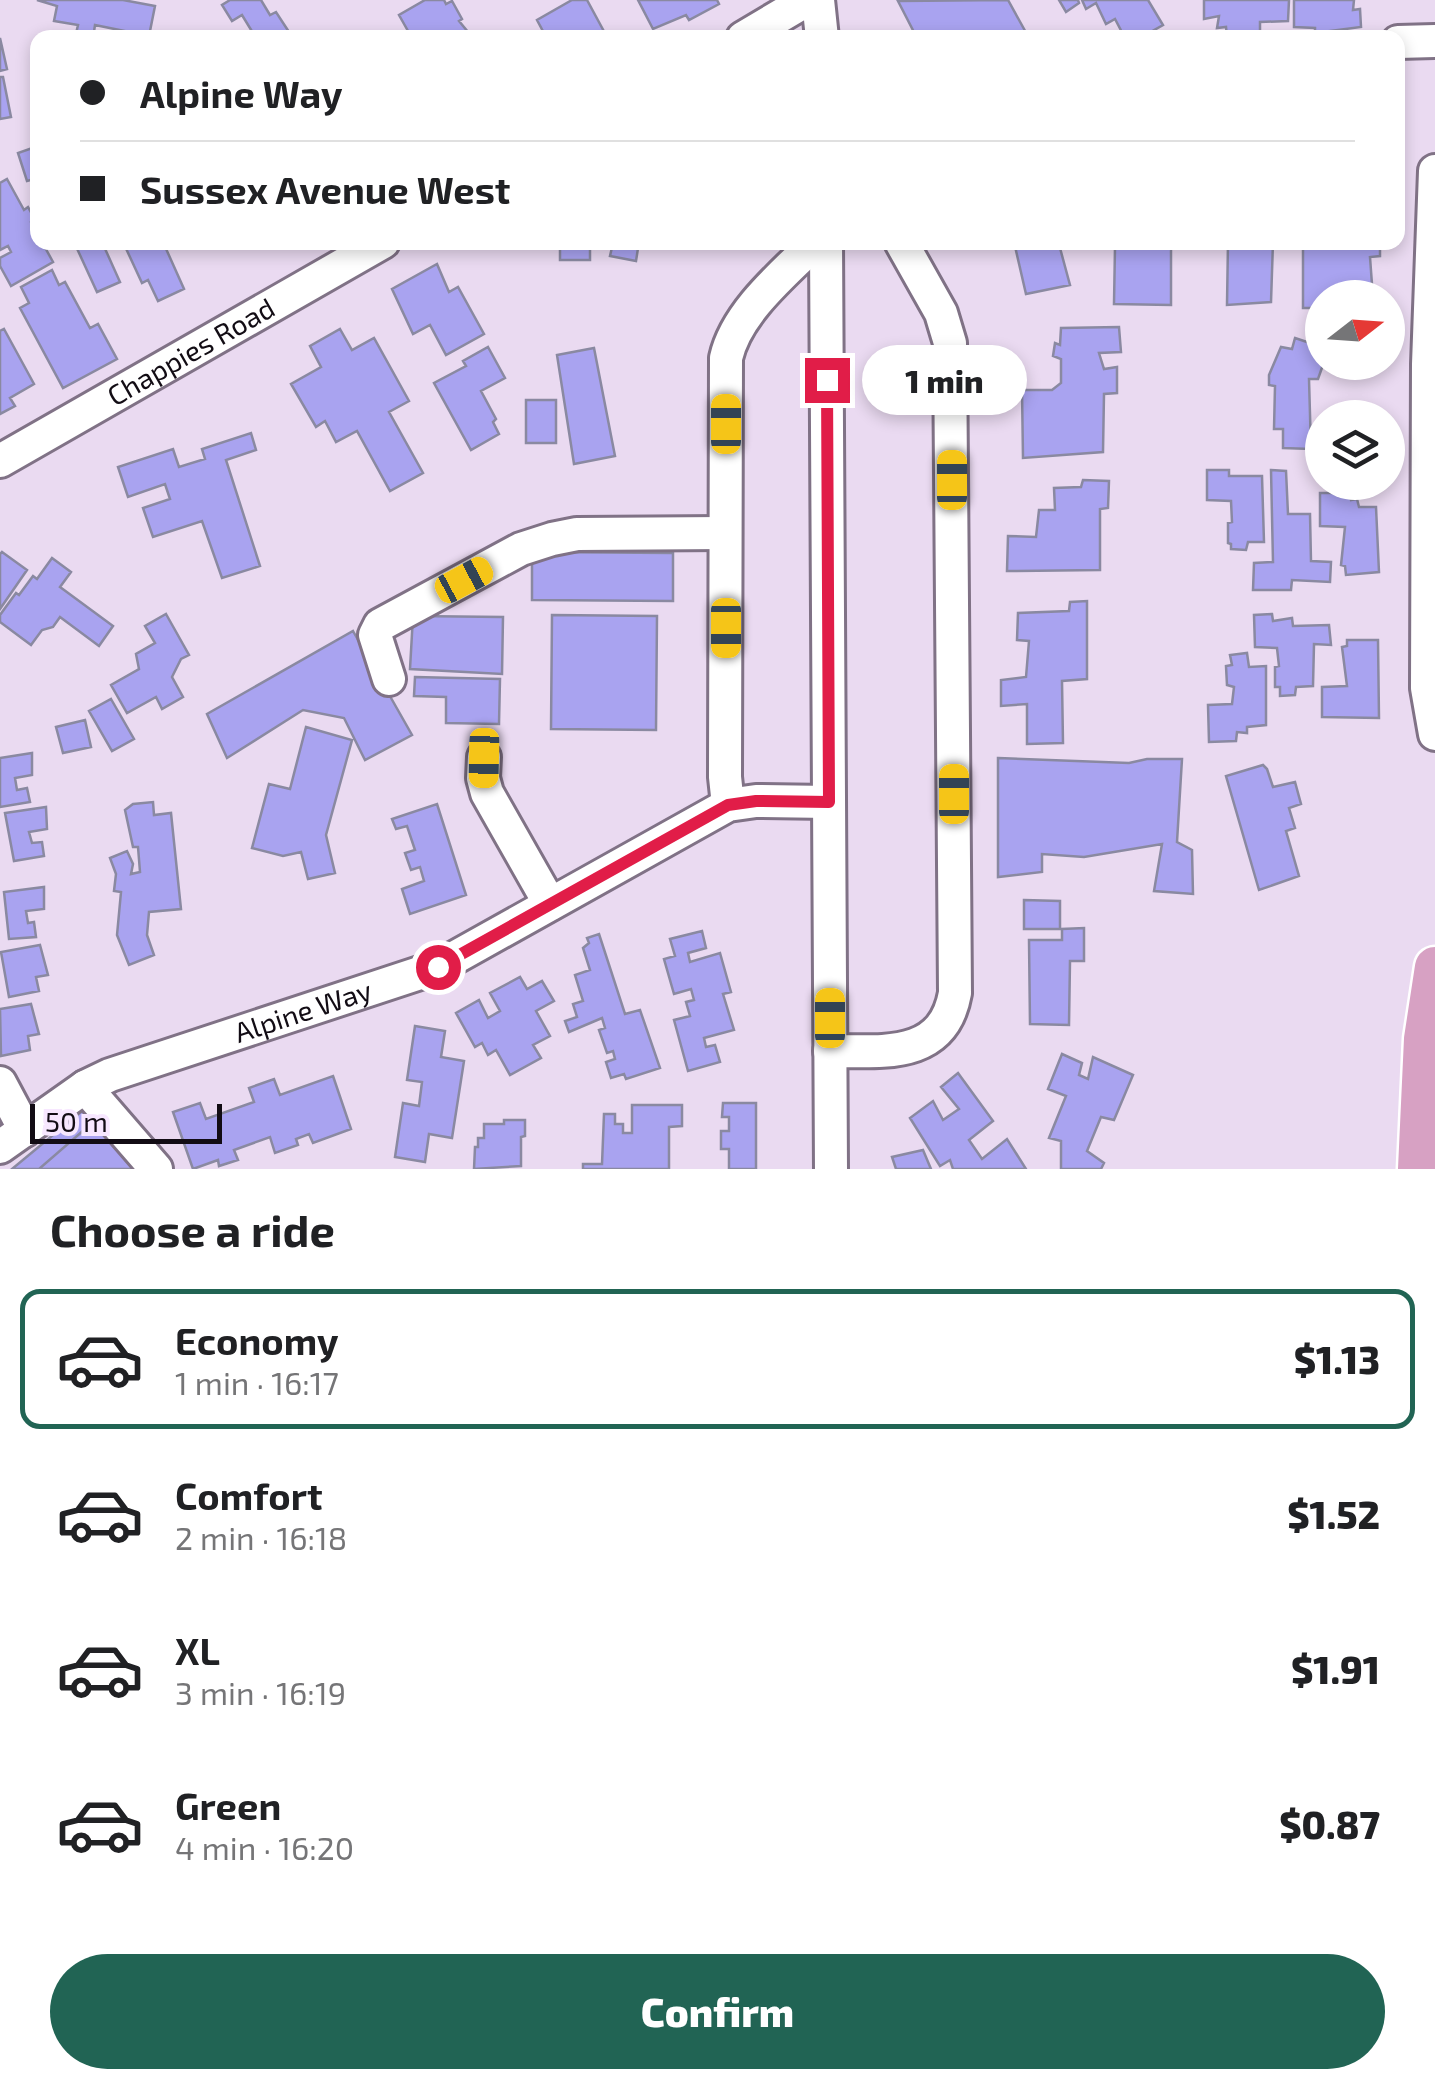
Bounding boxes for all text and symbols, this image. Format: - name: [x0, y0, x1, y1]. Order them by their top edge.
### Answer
- text: Alpine Way: [140, 70, 342, 116]
- text: Sussex Avenue West: [140, 166, 510, 212]
- north arrow: [1305, 280, 1405, 380]
- map controls: [1305, 280, 1405, 500]
- street label: Chappies Road: [101, 290, 280, 412]
- callout: 1 min: [862, 345, 1027, 415]
- route end: [805, 358, 850, 403]
- text: 1 min: [905, 361, 984, 399]
- car: [711, 394, 741, 454]
- button: layers: [1305, 400, 1405, 500]
- car: [937, 450, 967, 510]
- car: [430, 553, 498, 607]
- car: [711, 598, 741, 658]
- car: [468, 728, 500, 788]
- car: [939, 764, 969, 824]
- route start: [416, 945, 461, 990]
- street label: Alpine Way: [230, 972, 376, 1049]
- car: [815, 988, 845, 1048]
- scale bar: [30, 1099, 222, 1144]
- text: 50 m: [45, 1104, 108, 1138]
- text: Choose a ride: [50, 1202, 335, 1256]
- icon: car: [55, 1314, 145, 1404]
- text: Economy: [175, 1317, 339, 1363]
- text: $1.13: [1294, 1336, 1380, 1382]
- text: 1 min · 16:17: [175, 1363, 339, 1401]
- icon: car: [55, 1469, 145, 1559]
- text: Comfort: [175, 1472, 323, 1518]
- text: $1.52: [1287, 1491, 1380, 1537]
- text: 2 min · 16:18: [175, 1518, 347, 1556]
- icon: car: [55, 1624, 145, 1714]
- text: XL: [175, 1627, 220, 1673]
- text: $1.91: [1291, 1646, 1380, 1692]
- text: 3 min · 16:19: [175, 1673, 346, 1711]
- icon: car: [55, 1779, 145, 1869]
- text: Green: [175, 1782, 281, 1828]
- text: $0.87: [1279, 1801, 1380, 1847]
- text: 4 min · 16:20: [175, 1828, 354, 1866]
- button: Confirm: [50, 1954, 1385, 2069]

